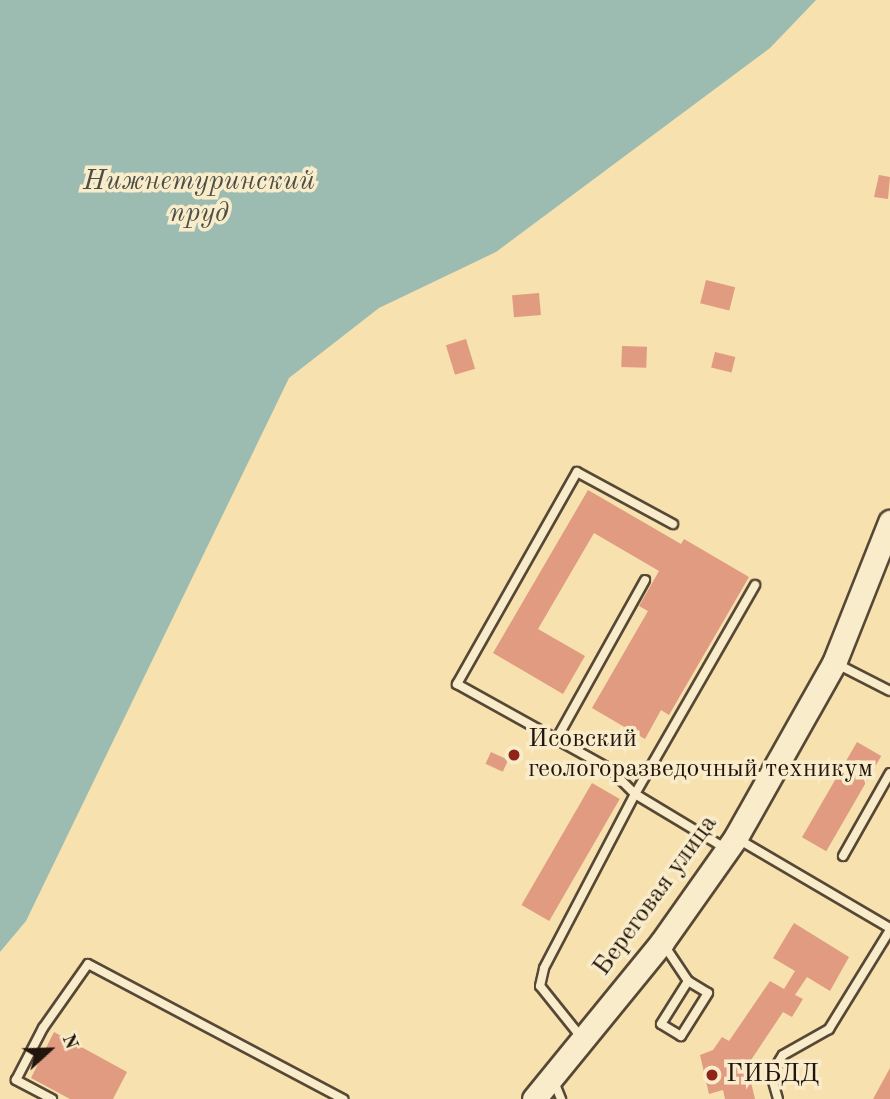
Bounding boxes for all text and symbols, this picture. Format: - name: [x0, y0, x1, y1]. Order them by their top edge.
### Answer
- water label: Нижнетуринский пруд: [83, 165, 315, 231]
- place label: Исовский геологоразведочный техникум: [528, 724, 873, 786]
- marker: Исовский геологоразведочный техникум: [506, 747, 522, 763]
- street label: Береговая улица: [587, 809, 725, 983]
- north arrow: [14, 1015, 84, 1085]
- text: N: [57, 1032, 80, 1052]
- place label: ГИБДД: [726, 1059, 819, 1091]
- marker: ГИБДД: [704, 1067, 720, 1083]

